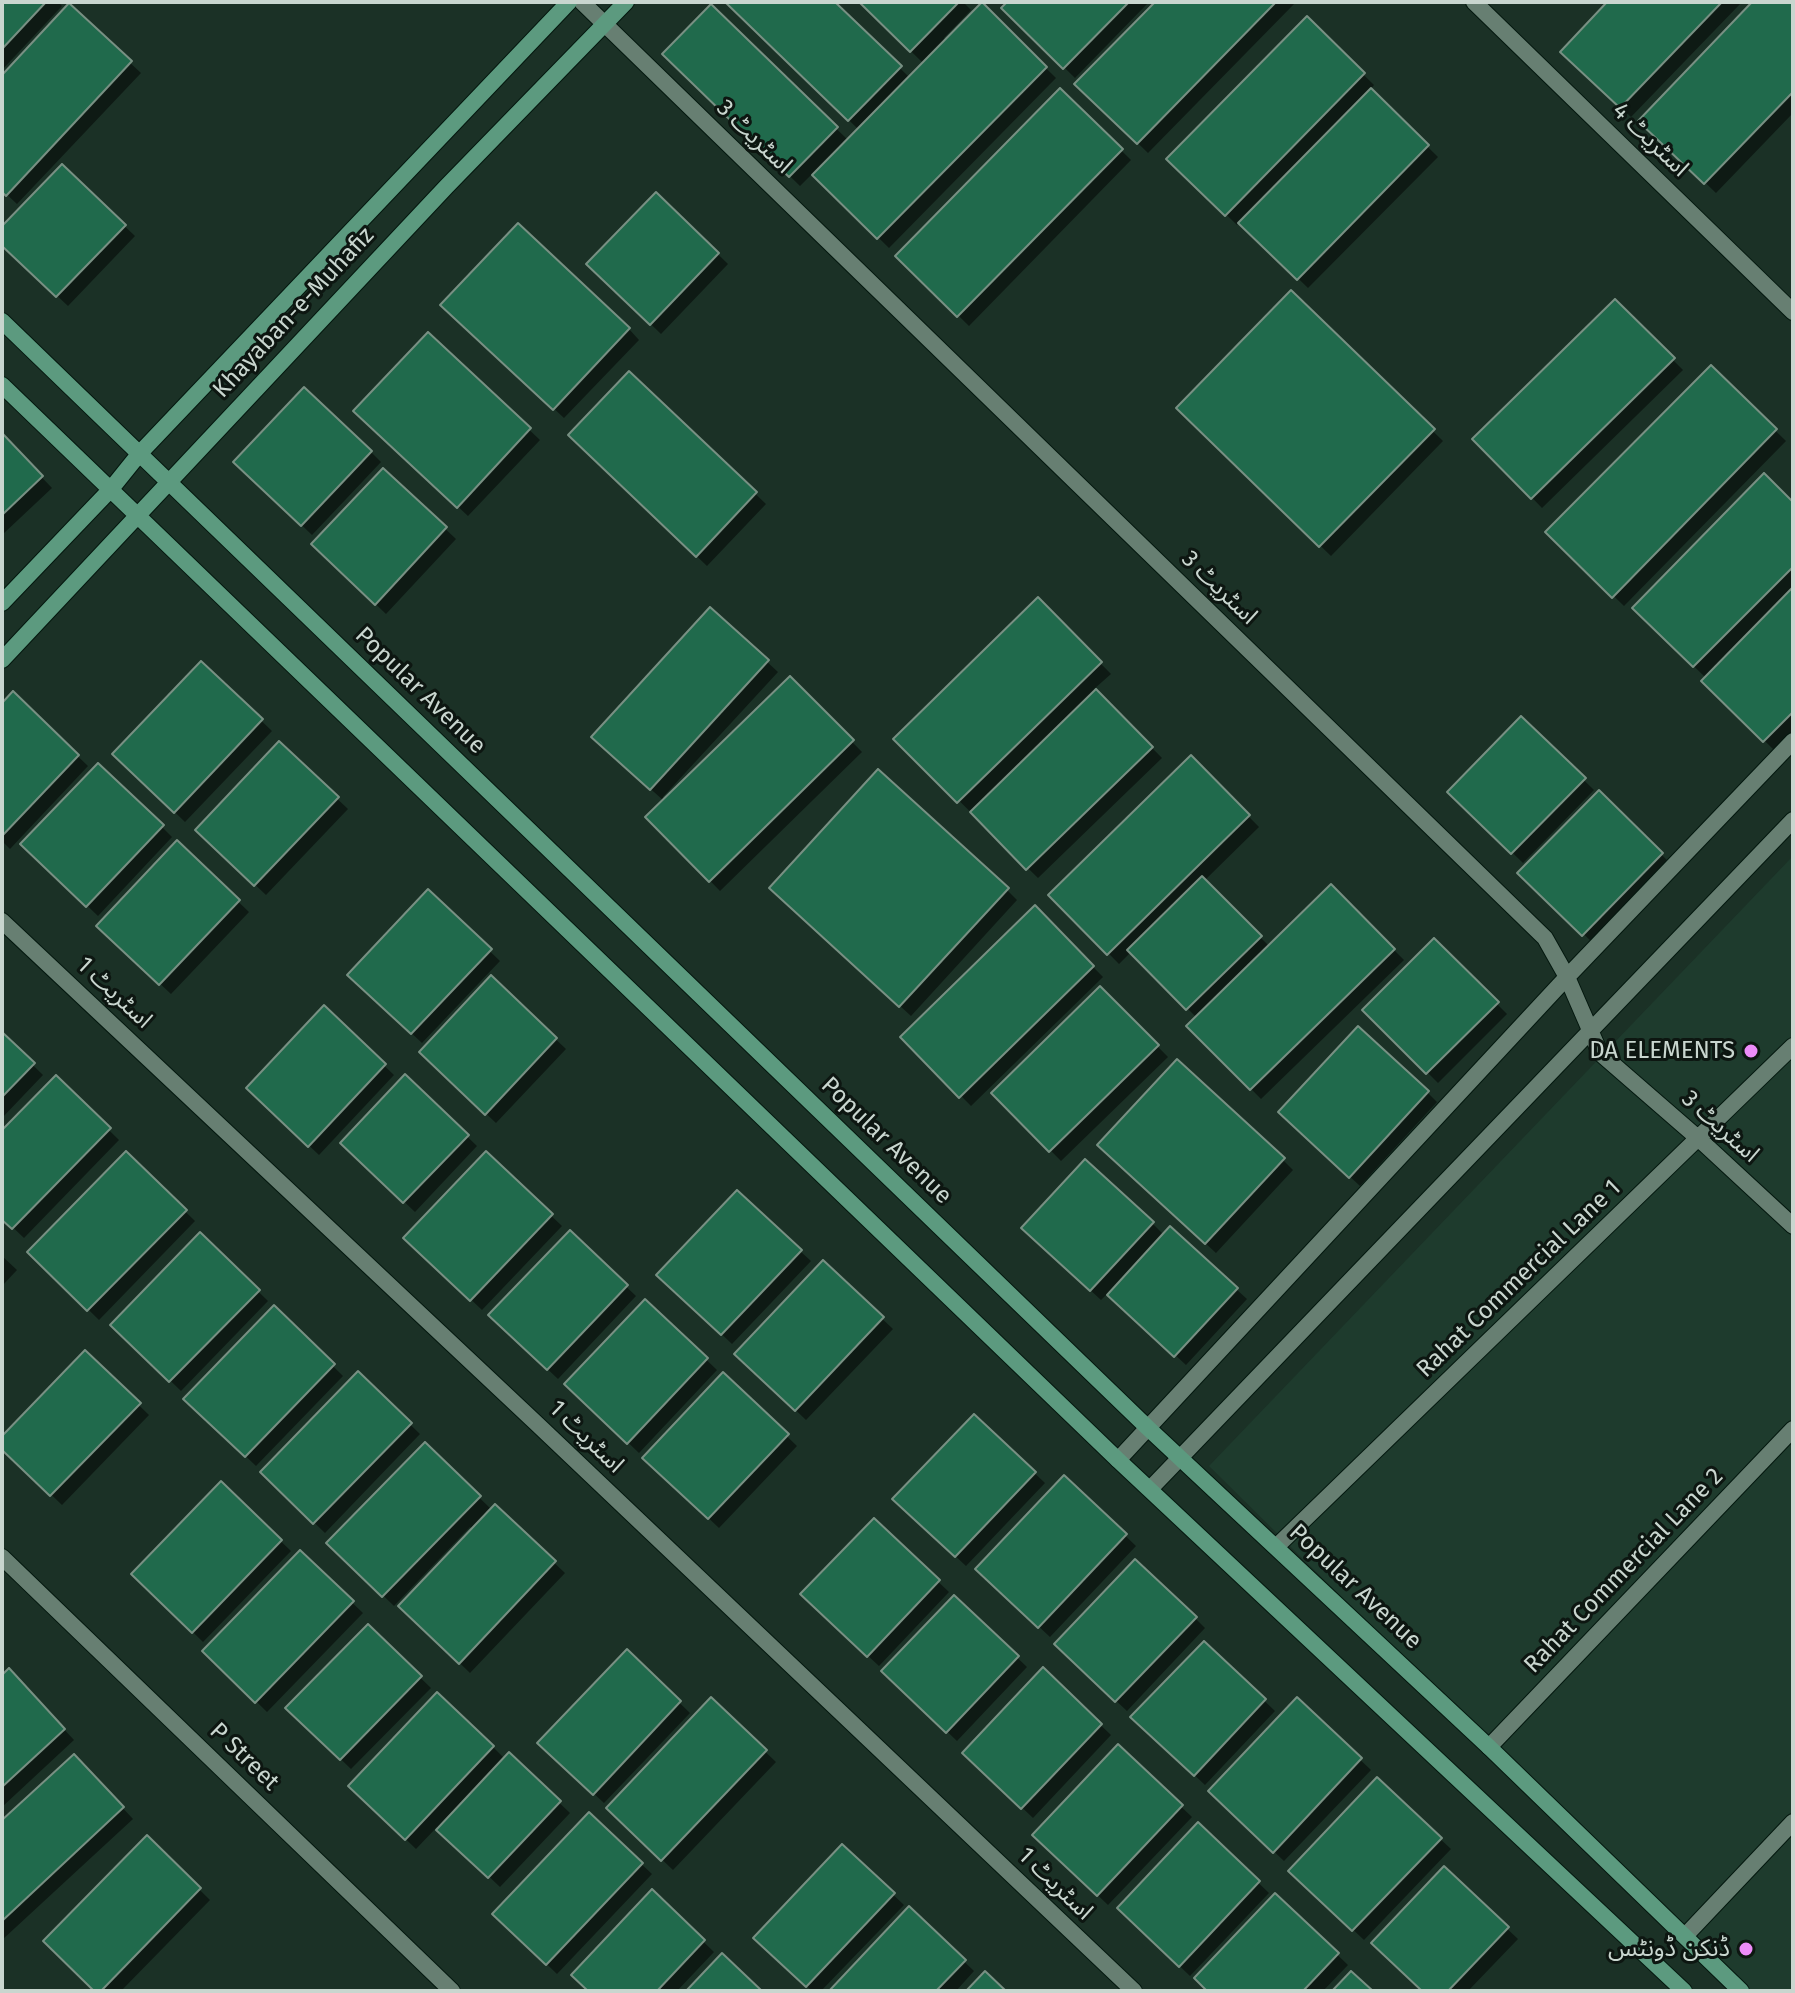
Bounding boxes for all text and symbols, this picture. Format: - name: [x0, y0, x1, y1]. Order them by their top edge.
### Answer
- street label: اسٹریٹ 3: [710, 94, 798, 180]
- street label: اسٹریٹ 4: [1606, 97, 1694, 183]
- street label: Khayaban-e-Muhafiz: [207, 222, 381, 404]
- street label: اسٹریٹ 3: [1175, 545, 1263, 631]
- street label: Popular Avenue: [349, 621, 491, 761]
- street label: اسٹریٹ 1: [70, 951, 158, 1035]
- place label: DA ELEMENTS: [1589, 1037, 1735, 1065]
- marker: DA ELEMENTS: [1742, 1042, 1760, 1060]
- street label: Popular Avenue: [815, 1071, 957, 1211]
- street label: اسٹریٹ 3: [1675, 1085, 1765, 1169]
- street label: Rahat Commercial Lane 1: [1411, 1174, 1627, 1384]
- street label: اسٹریٹ 1: [543, 1395, 629, 1479]
- street label: Rahat Commercial Lane 2: [1519, 1463, 1729, 1679]
- street label: Popular Avenue: [1283, 1518, 1427, 1656]
- street label: P Street: [203, 1717, 285, 1797]
- street label: اسٹریٹ 1: [1012, 1842, 1098, 1926]
- place label: ڈنکن ڈونٹس: [1608, 1935, 1730, 1963]
- marker: ڈنکن ڈونٹس: [1737, 1940, 1755, 1958]

